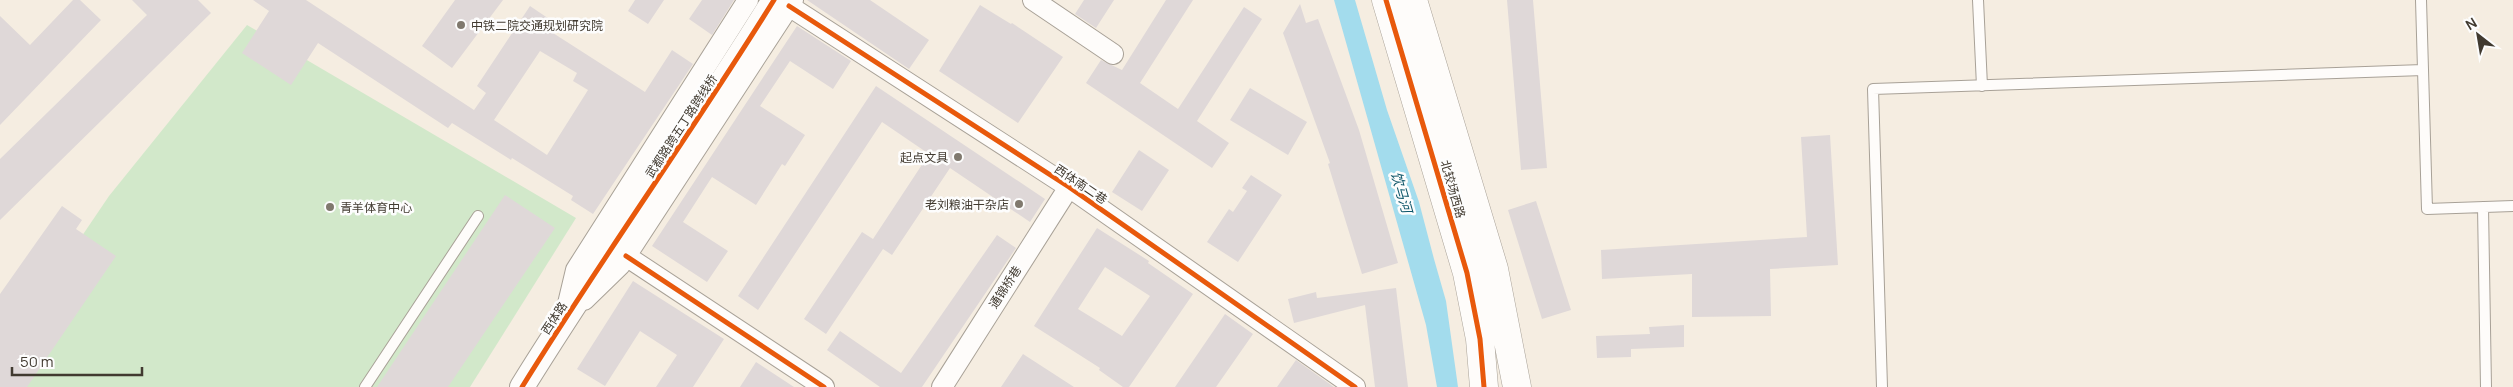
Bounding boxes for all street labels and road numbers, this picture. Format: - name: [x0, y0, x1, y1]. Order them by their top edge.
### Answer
- street label: 武都路跨五丁路跨线桥: [641, 71, 721, 181]
- street label: 北较场西路: [1437, 158, 1469, 220]
- street label: 西体南二巷: [1051, 160, 1111, 208]
- street label: 通锦桥巷: [985, 262, 1025, 312]
- street label: 西体路: [537, 298, 571, 338]

